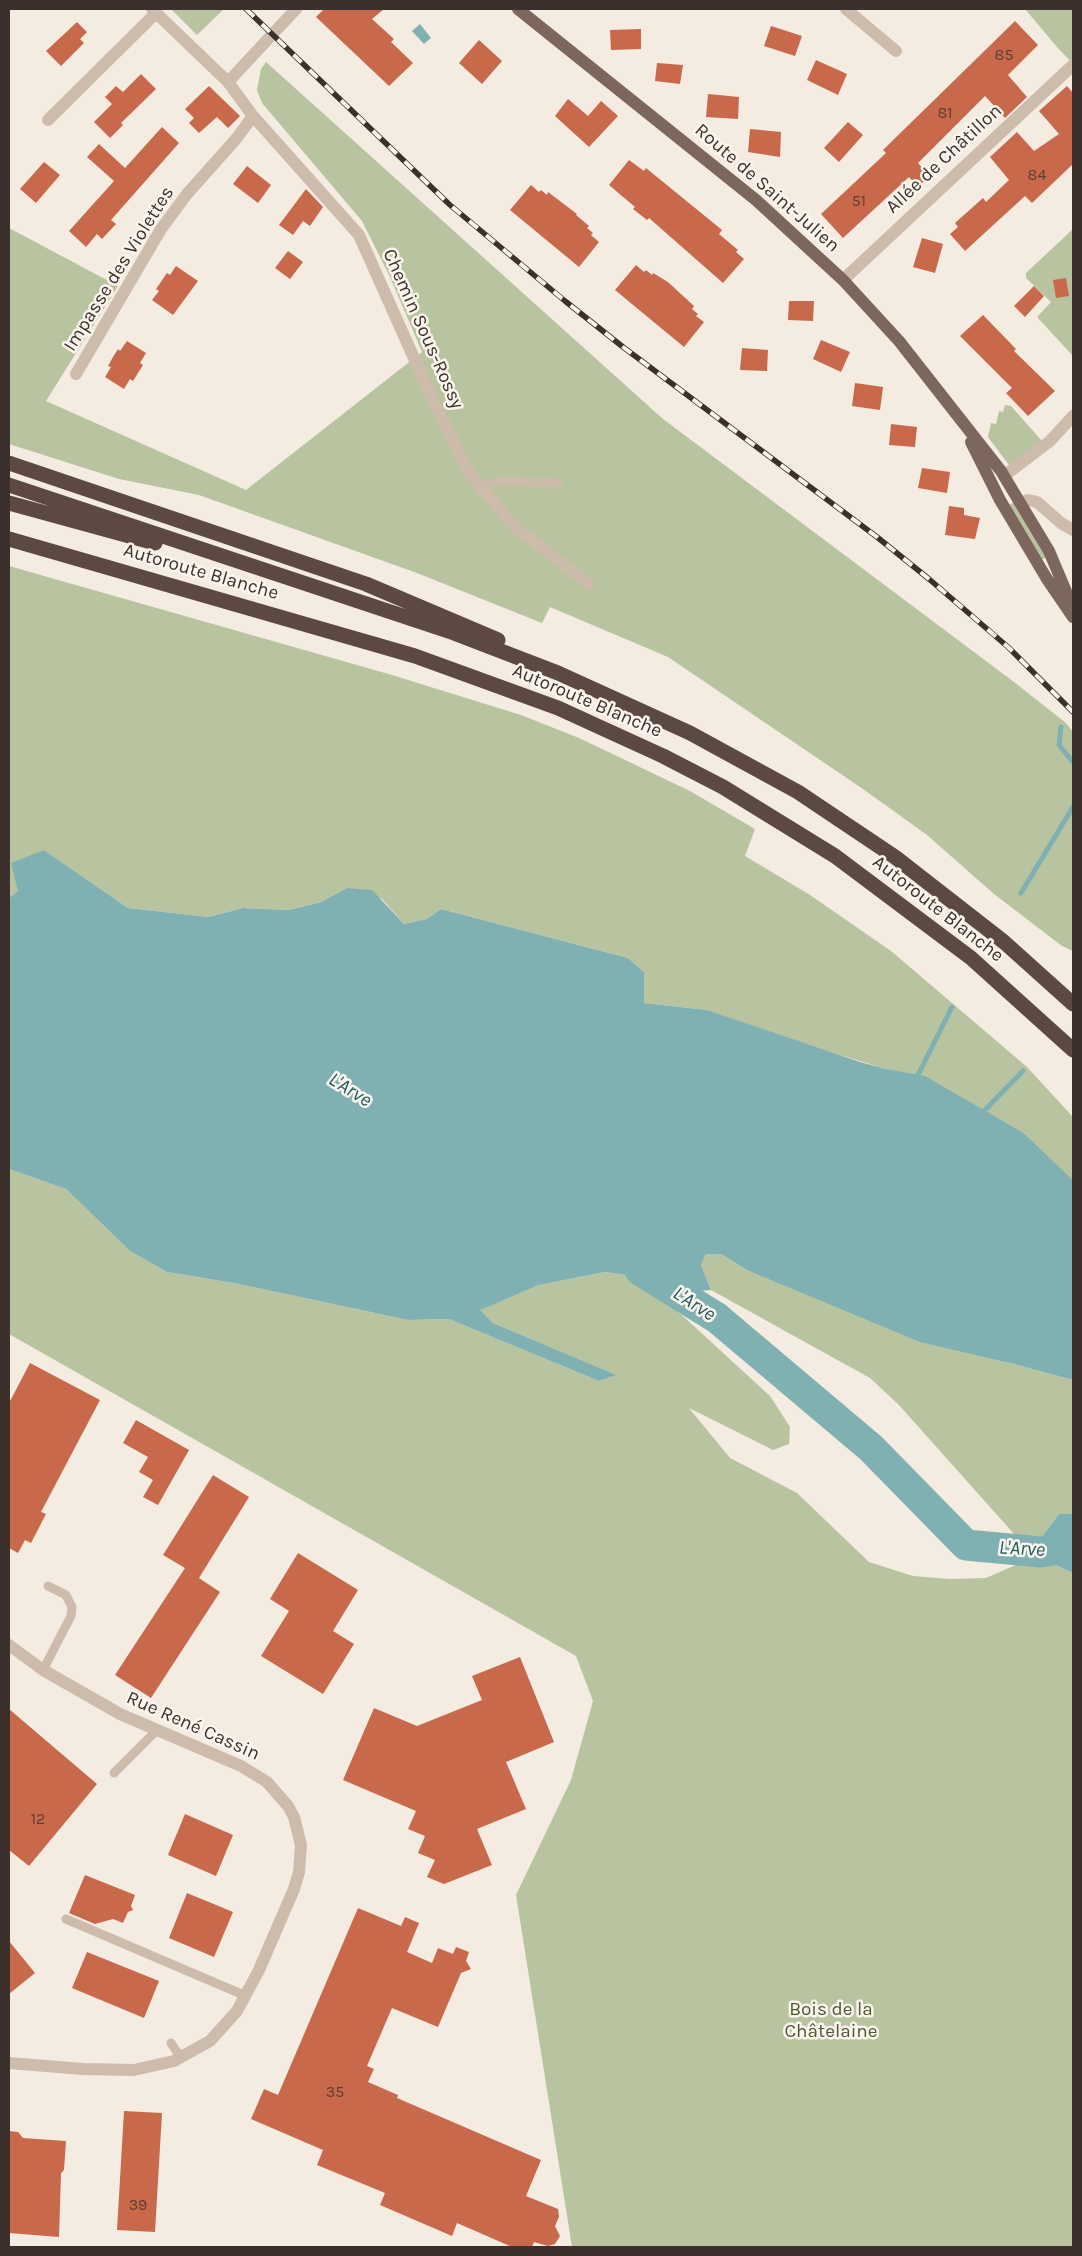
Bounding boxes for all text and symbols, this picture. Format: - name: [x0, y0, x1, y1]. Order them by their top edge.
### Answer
- house number: 85: [995, 45, 1013, 65]
- street label: Allée de Châtillon: [881, 100, 1007, 218]
- house number: 81: [937, 103, 953, 123]
- street label: Route de Saint-Julien: [690, 119, 844, 257]
- house number: 84: [1028, 165, 1046, 185]
- street label: Impasse des Violettes: [59, 182, 179, 356]
- house number: 51: [852, 191, 866, 211]
- street label: Chemin Sous-Rossy: [377, 245, 469, 413]
- street label: Autoroute Blanche: [121, 539, 281, 605]
- street label: Autoroute Blanche: [509, 659, 665, 743]
- street label: Autoroute Blanche: [868, 851, 1008, 967]
- water label: L'Arve: [324, 1068, 376, 1112]
- water label: L'Arve: [668, 1281, 720, 1327]
- water label: L'Arve: [998, 1536, 1046, 1562]
- street label: Rue René Cassin: [123, 1686, 263, 1766]
- house number: 12: [31, 1809, 45, 1829]
- park label: Bois de la Châtelaine: [784, 1999, 878, 2043]
- house number: 35: [326, 2082, 344, 2102]
- house number: 39: [129, 2195, 147, 2215]

